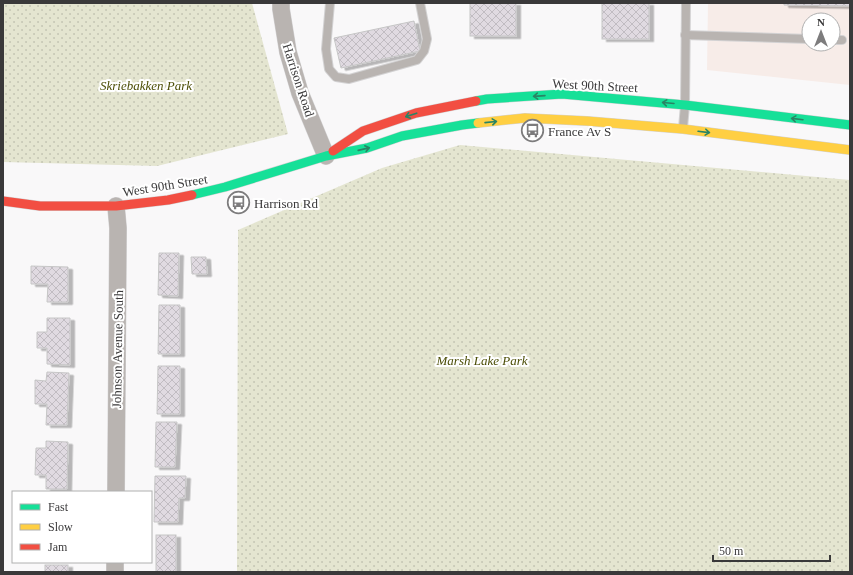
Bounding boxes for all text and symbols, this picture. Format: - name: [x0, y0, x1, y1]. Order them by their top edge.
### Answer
- north arrow: [801, 12, 841, 52]
- text: N: [817, 16, 825, 28]
- street label: Harrison Road: [280, 42, 318, 119]
- street label: West 90th Street: [552, 76, 638, 95]
- park label: Skriebakken Park: [100, 78, 192, 93]
- one-way arrow: [533, 92, 546, 99]
- one-way arrow: [662, 100, 675, 107]
- one-way arrow: [404, 112, 417, 119]
- one-way arrow: [791, 115, 804, 123]
- one-way arrow: [484, 118, 497, 126]
- bus stop icon: France Av S: [519, 118, 545, 144]
- place label: France Av S: [548, 124, 611, 139]
- one-way arrow: [697, 128, 710, 136]
- one-way arrow: [357, 144, 370, 152]
- street label: West 90th Street: [122, 171, 209, 200]
- bus stop icon: Harrison Rd: [225, 190, 251, 216]
- place label: Harrison Rd: [254, 196, 318, 211]
- street label: Johnson Avenue South: [109, 289, 126, 408]
- park label: Marsh Lake Park: [436, 353, 528, 368]
- legend: [12, 491, 152, 563]
- text: Fast: [48, 500, 69, 514]
- text: Slow: [48, 520, 73, 534]
- scale bar: [713, 537, 830, 563]
- text: Jam: [48, 540, 68, 554]
- text: 50 m: [719, 544, 744, 558]

